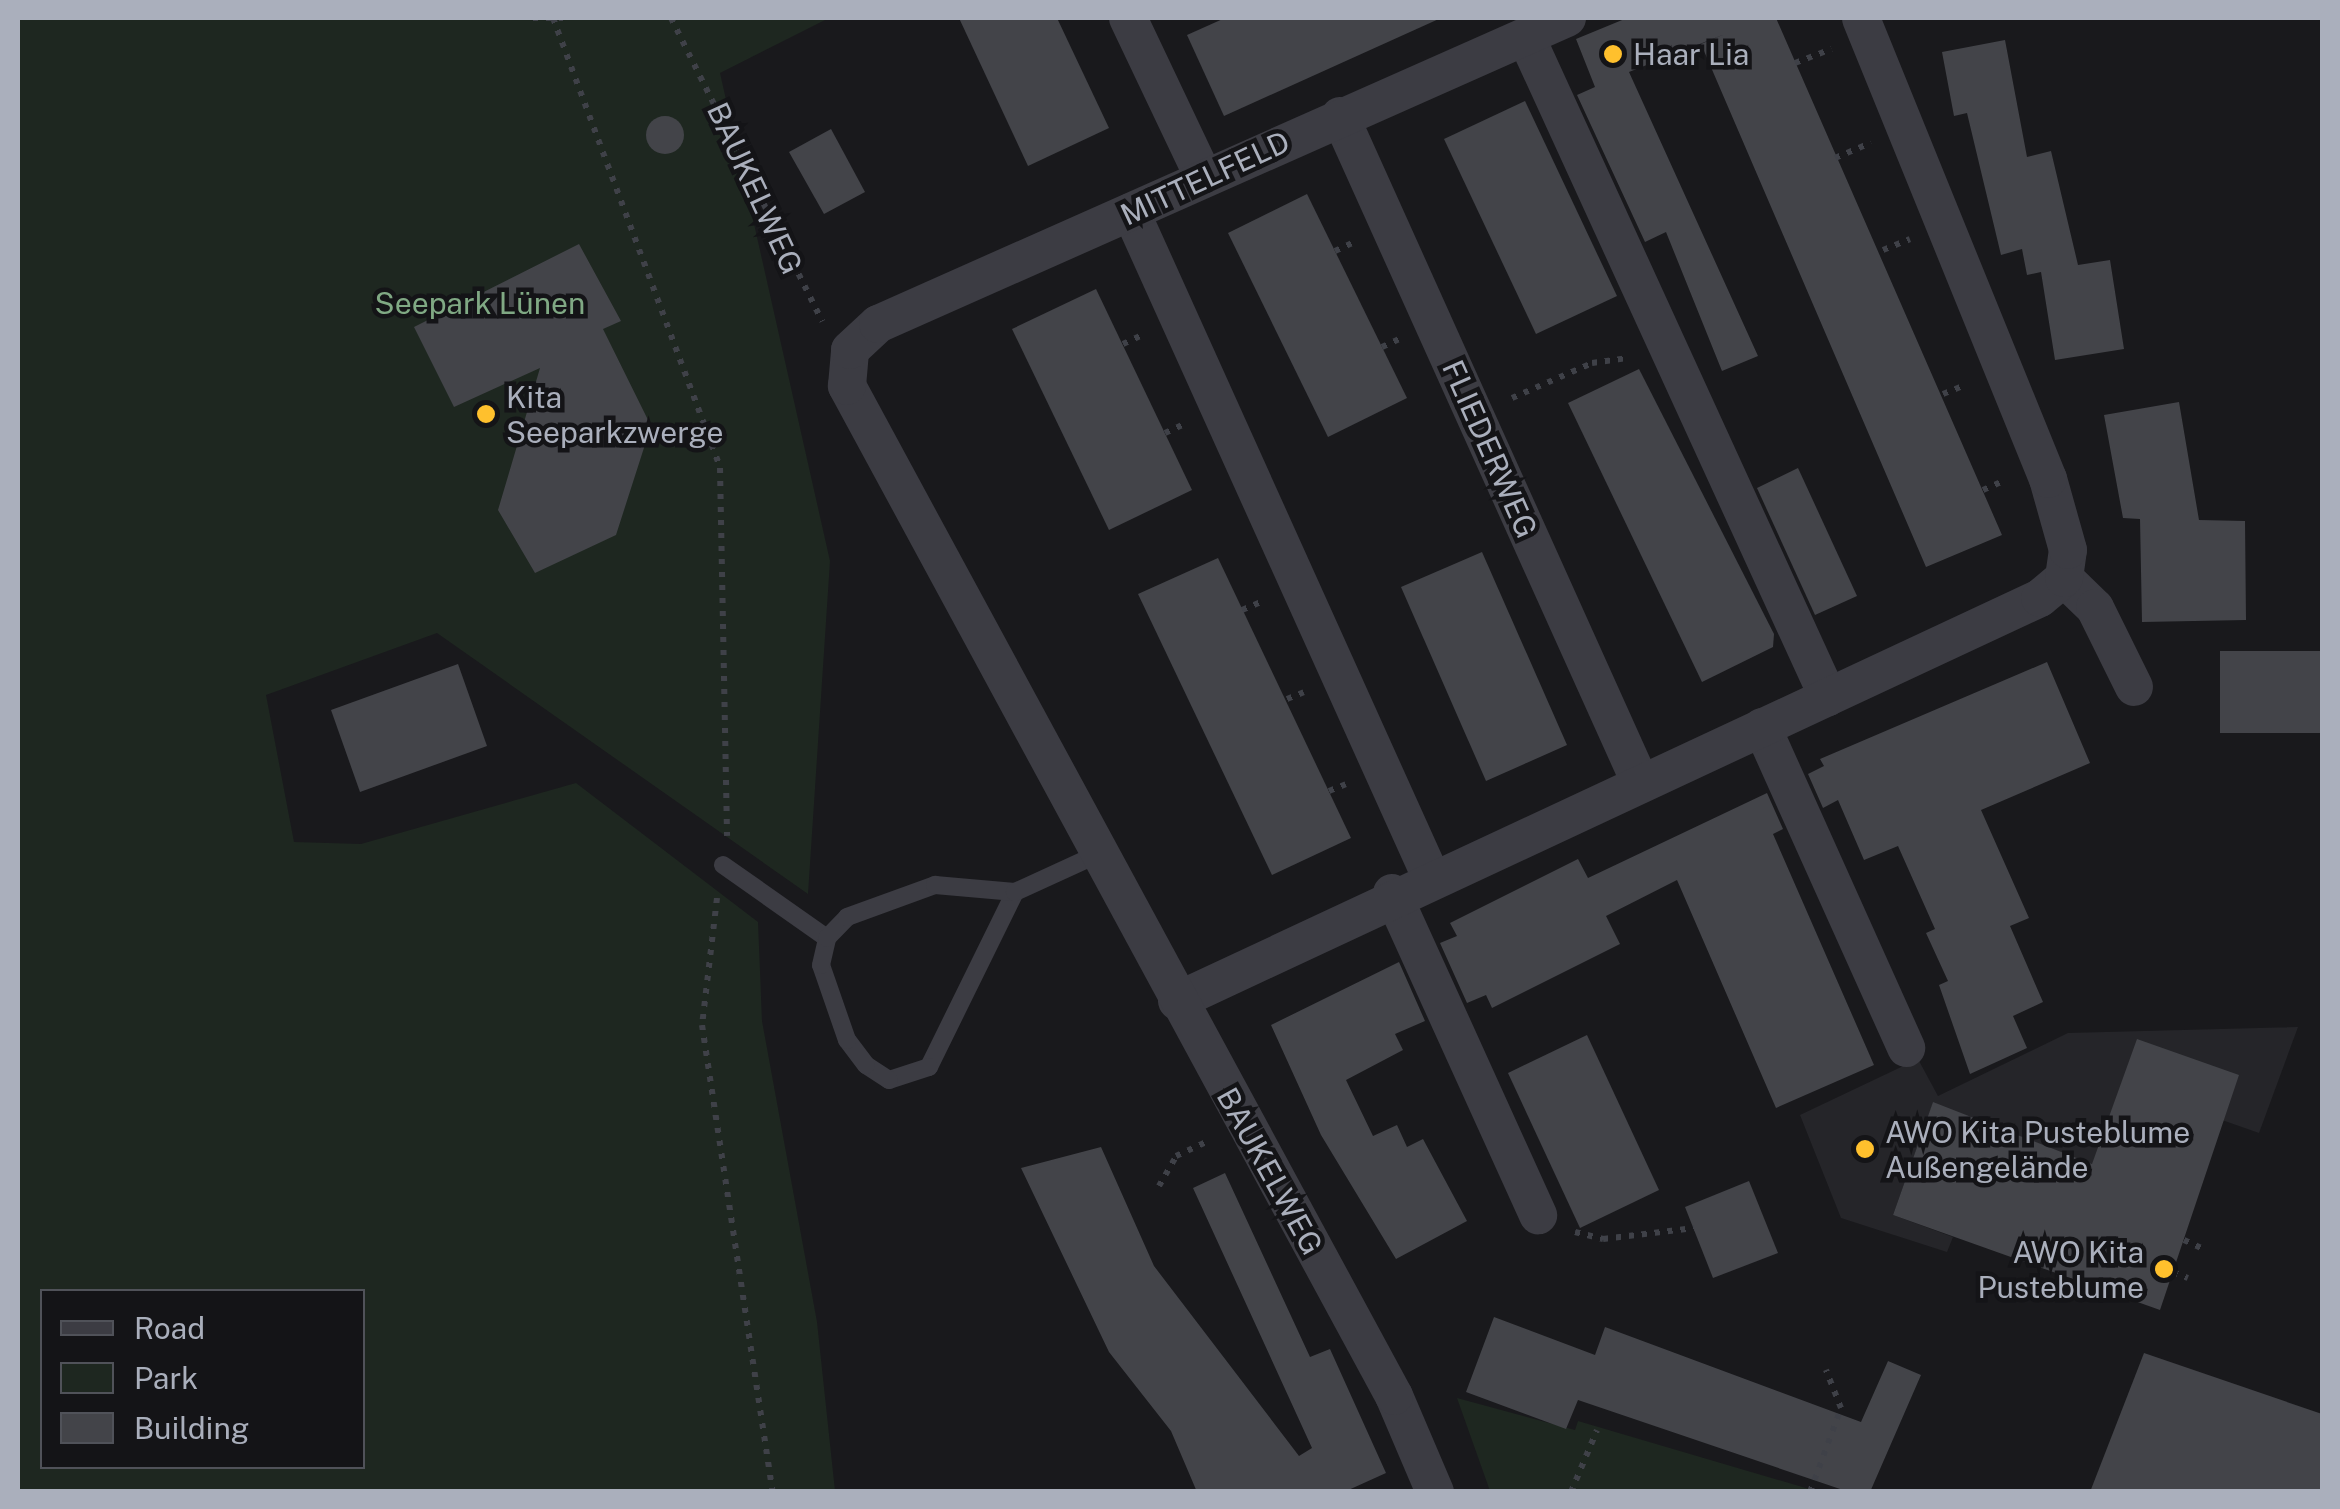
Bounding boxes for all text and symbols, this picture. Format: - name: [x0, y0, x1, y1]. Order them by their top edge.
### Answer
- place label: Haar Lia: [1633, 36, 1749, 72]
- marker: Haar Lia: [1602, 43, 1624, 65]
- street label: BAUKELWEG: [700, 97, 810, 279]
- street label: MITTELFELD: [1115, 123, 1295, 233]
- park label: Seepark Lünen: [375, 285, 585, 321]
- street label: FLIEDERWEG: [1435, 355, 1545, 543]
- place label: Kita Seeparkzwerge: [506, 379, 724, 450]
- marker: Kita Seeparkzwerge: [475, 403, 497, 425]
- street label: BAUKELWEG: [1209, 1081, 1331, 1261]
- place label: AWO Kita Pusteblume Außengelände: [1885, 1114, 2190, 1184]
- marker: AWO Kita Pusteblume Außengelände: [1854, 1138, 1876, 1160]
- place label: AWO Kita Pusteblume: [1977, 1234, 2144, 1304]
- marker: AWO Kita Pusteblume: [2153, 1258, 2175, 1280]
- legend: [40, 1289, 365, 1469]
- text: Road: [134, 1310, 205, 1346]
- text: Park: [134, 1360, 198, 1396]
- text: Building: [134, 1410, 249, 1446]

